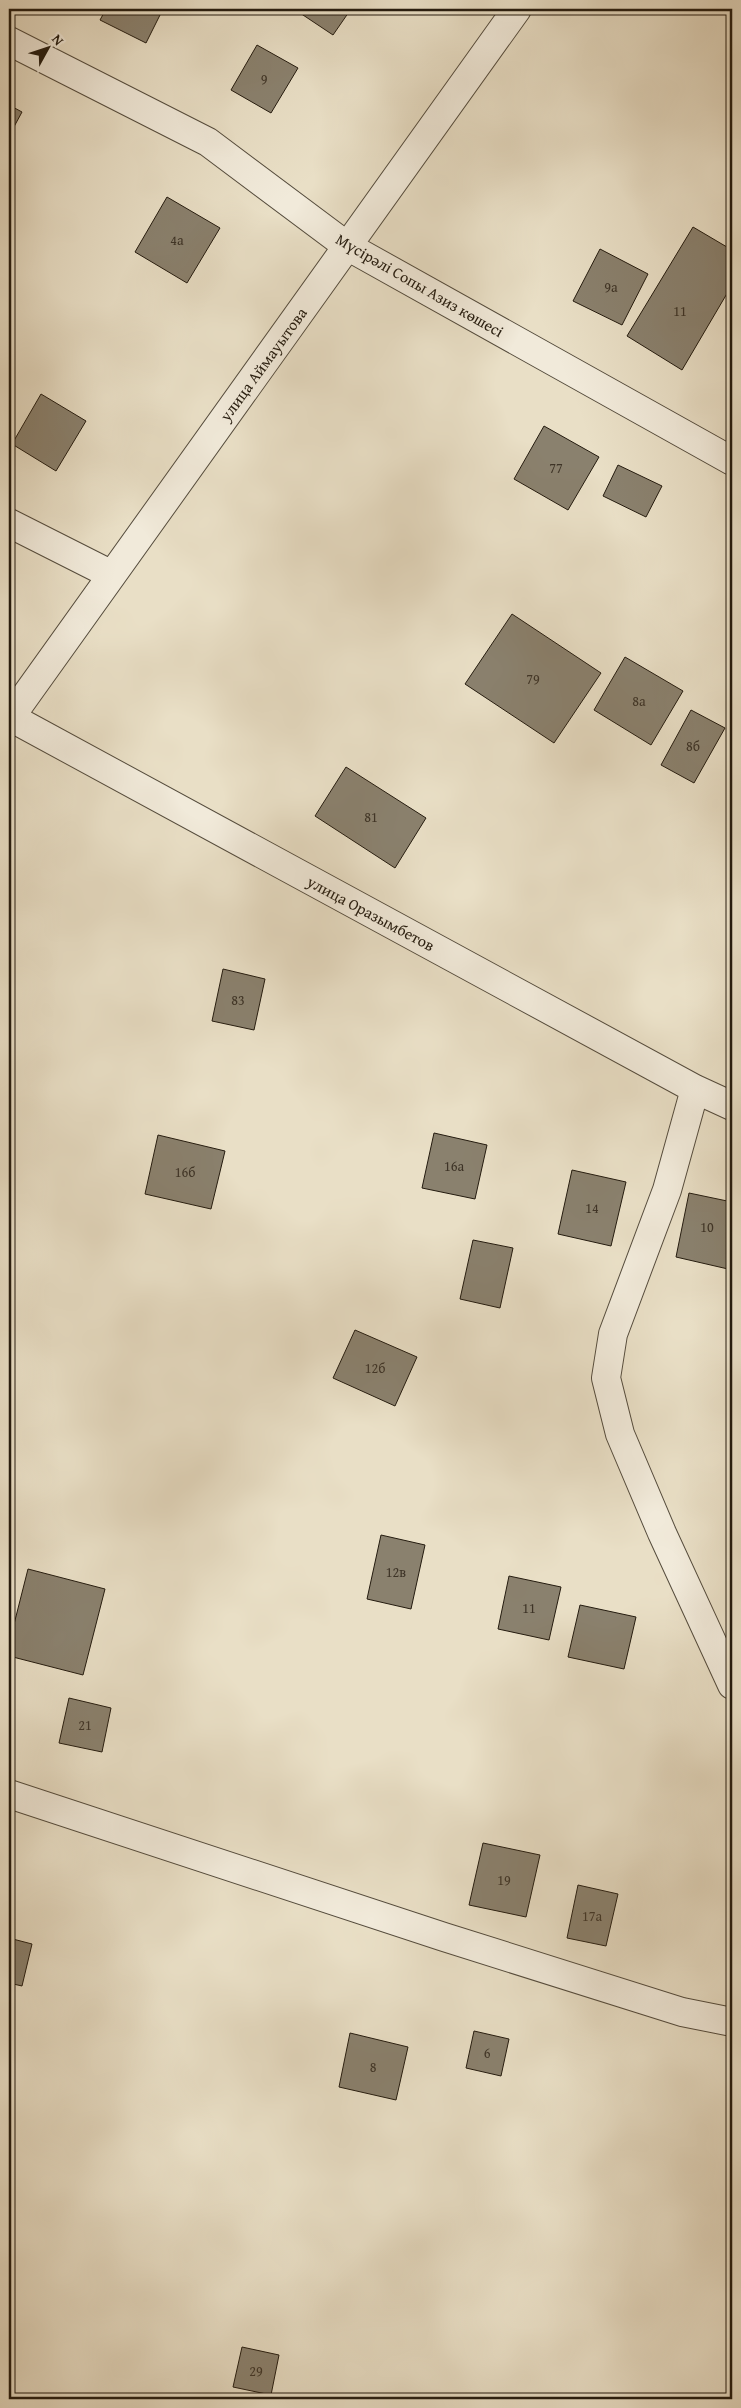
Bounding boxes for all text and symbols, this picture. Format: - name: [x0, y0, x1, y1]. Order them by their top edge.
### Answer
- north arrow: [22, 22, 72, 72]
- text: N: [47, 30, 69, 50]
- house number: 9: [261, 69, 268, 89]
- street label: Мүсірәлі Сопы Азиз көшесі: [332, 227, 509, 343]
- house number: 4а: [170, 230, 184, 250]
- house number: 9а: [604, 277, 618, 297]
- house number: 11: [673, 301, 687, 321]
- street label: улица Аймауытова: [213, 302, 313, 427]
- house number: 77: [549, 458, 563, 478]
- house number: 79: [526, 669, 540, 689]
- house number: 8а: [632, 691, 646, 711]
- house number: 8б: [686, 736, 700, 756]
- house number: 81: [364, 807, 378, 827]
- street label: улица Оразымбетов: [302, 869, 439, 957]
- house number: 83: [231, 990, 245, 1010]
- house number: 16а: [444, 1156, 464, 1176]
- house number: 16б: [175, 1162, 195, 1182]
- house number: 14: [585, 1198, 599, 1218]
- house number: 10: [700, 1217, 714, 1237]
- house number: 12б: [365, 1358, 385, 1378]
- house number: 12в: [386, 1562, 406, 1582]
- house number: 11: [522, 1598, 536, 1618]
- house number: 21: [78, 1715, 92, 1735]
- house number: 19: [497, 1870, 511, 1890]
- house number: 17а: [582, 1906, 602, 1926]
- house number: 6: [484, 2043, 491, 2063]
- house number: 8: [370, 2057, 377, 2077]
- house number: 29: [249, 2361, 263, 2381]

